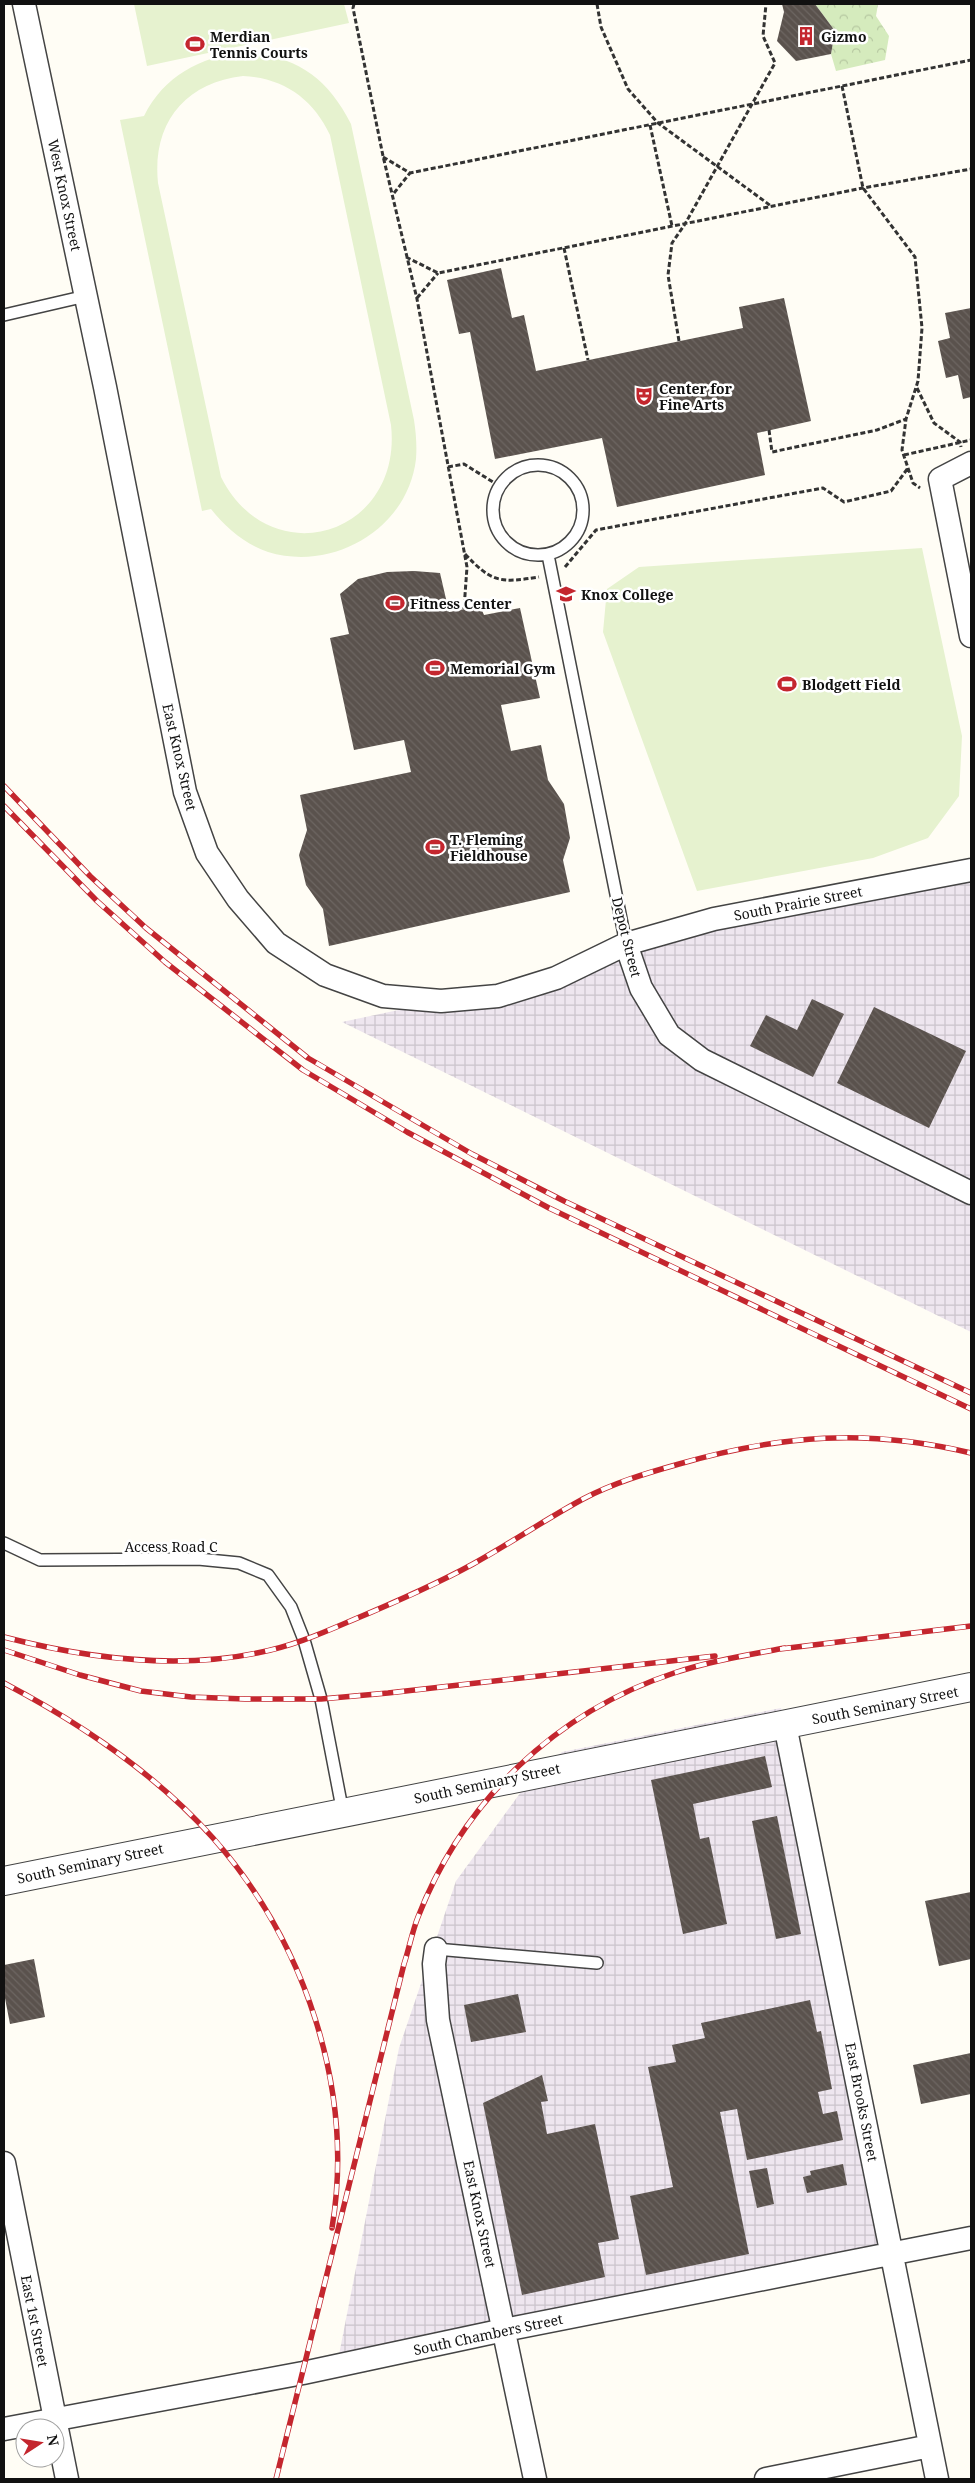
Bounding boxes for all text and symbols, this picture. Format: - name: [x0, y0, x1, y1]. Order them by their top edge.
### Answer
- building icon: Gizmo: [795, 25, 817, 47]
- place label: Merdian Tennis Courts: [210, 27, 308, 62]
- place label: Gizmo: [821, 27, 867, 46]
- sports icon: Merdian Tennis Courts: [184, 33, 206, 55]
- street label: West Knox Street: [44, 137, 86, 253]
- place label: Center for Fine Arts: [659, 379, 733, 414]
- theatre icon: Center for Fine Arts: [633, 385, 655, 407]
- school or university icon: Knox College: [555, 583, 577, 605]
- place label: Knox College: [581, 585, 674, 604]
- sports icon: Fitness Center: [384, 592, 406, 614]
- place label: Fitness Center: [410, 594, 512, 613]
- sports icon: Memorial Gym: [424, 657, 446, 679]
- place label: Memorial Gym: [450, 659, 556, 678]
- sports icon: Blodgett Field: [776, 673, 798, 695]
- place label: Blodgett Field: [802, 675, 901, 694]
- street label: East Knox Street: [158, 702, 202, 812]
- place label: T. Fleming Fieldhouse: [450, 830, 528, 865]
- sports icon: T. Fleming Fieldhouse: [424, 836, 446, 858]
- street label: South Prairie Street: [732, 881, 864, 925]
- street label: Depot Street: [608, 895, 646, 979]
- street label: Access Road C: [124, 1537, 218, 1556]
- street label: South Seminary Street: [810, 1681, 960, 1729]
- street label: South Seminary Street: [412, 1758, 562, 1808]
- street label: South Seminary Street: [15, 1838, 165, 1888]
- street label: East Brooks Street: [841, 2041, 883, 2163]
- street label: East Knox Street: [459, 2159, 501, 2269]
- street label: East 1st Street: [17, 2273, 53, 2369]
- street label: South Chambers Street: [412, 2309, 565, 2359]
- north arrow: [15, 2418, 65, 2468]
- text: N: [43, 2433, 64, 2448]

